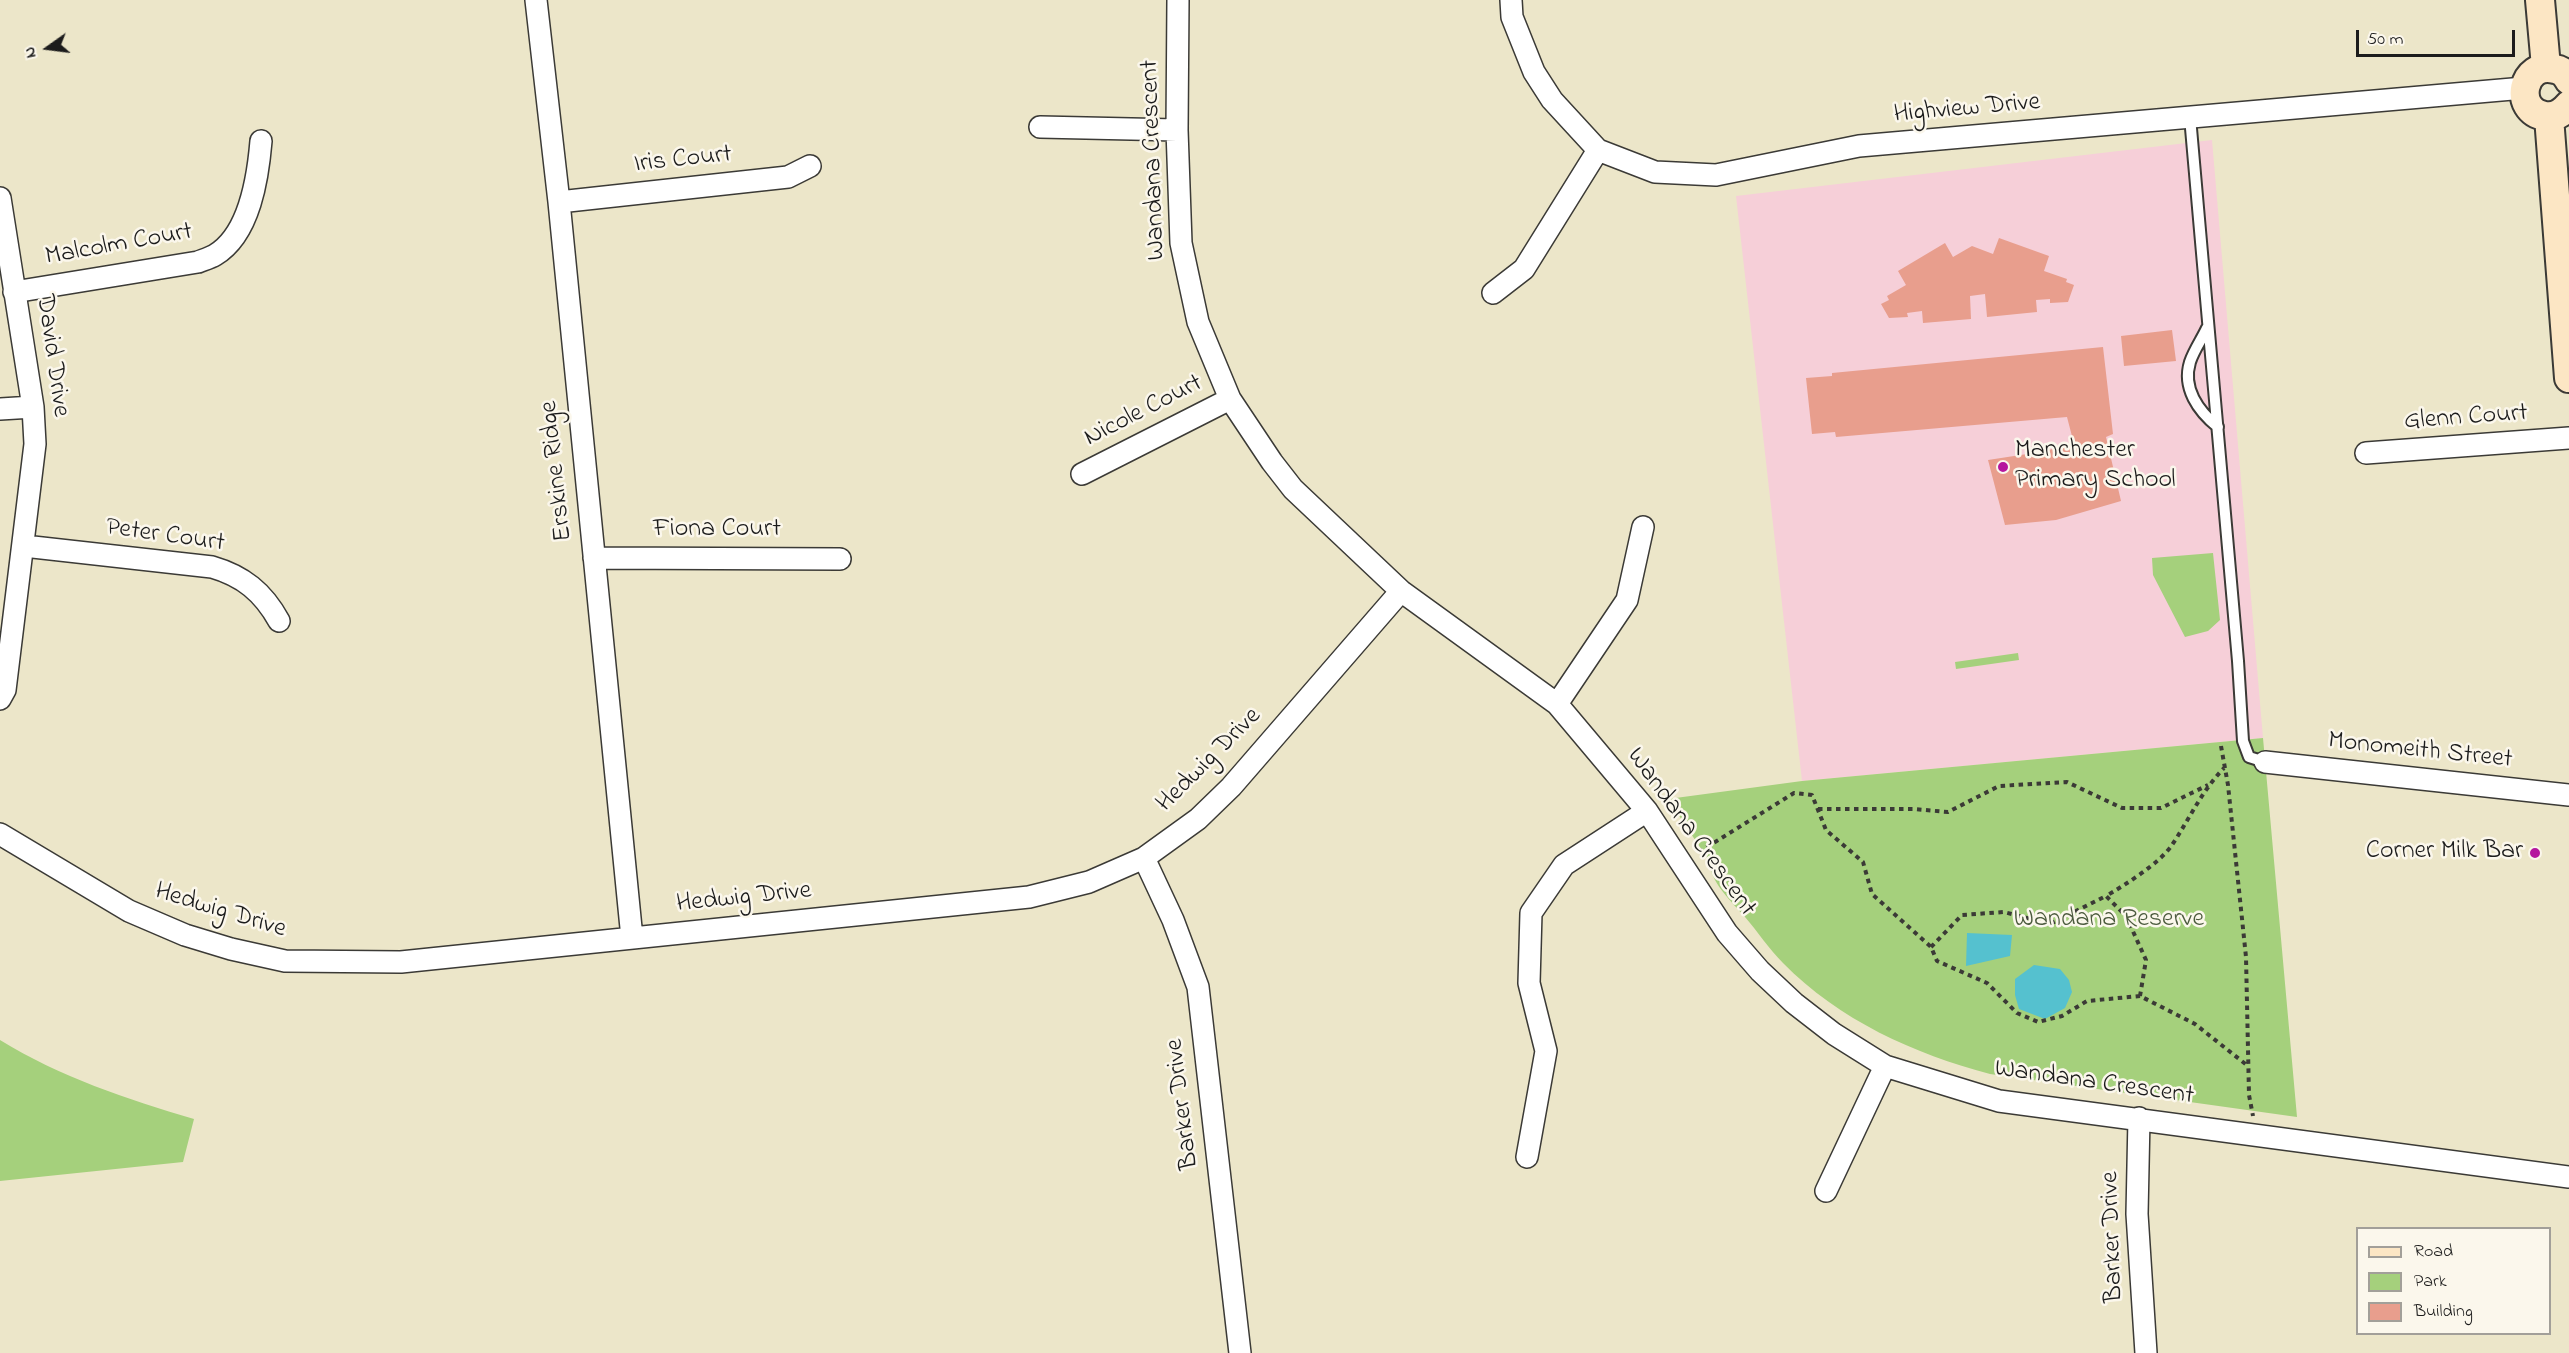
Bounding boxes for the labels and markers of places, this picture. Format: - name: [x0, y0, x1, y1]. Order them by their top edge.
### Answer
- place label: Manchester Primary School: [2015, 436, 2176, 497]
- marker: Manchester Primary School: [1996, 460, 2010, 474]
- place label: Corner Milk Bar: [2366, 837, 2523, 869]
- marker: Corner Milk Bar: [2528, 846, 2542, 860]

